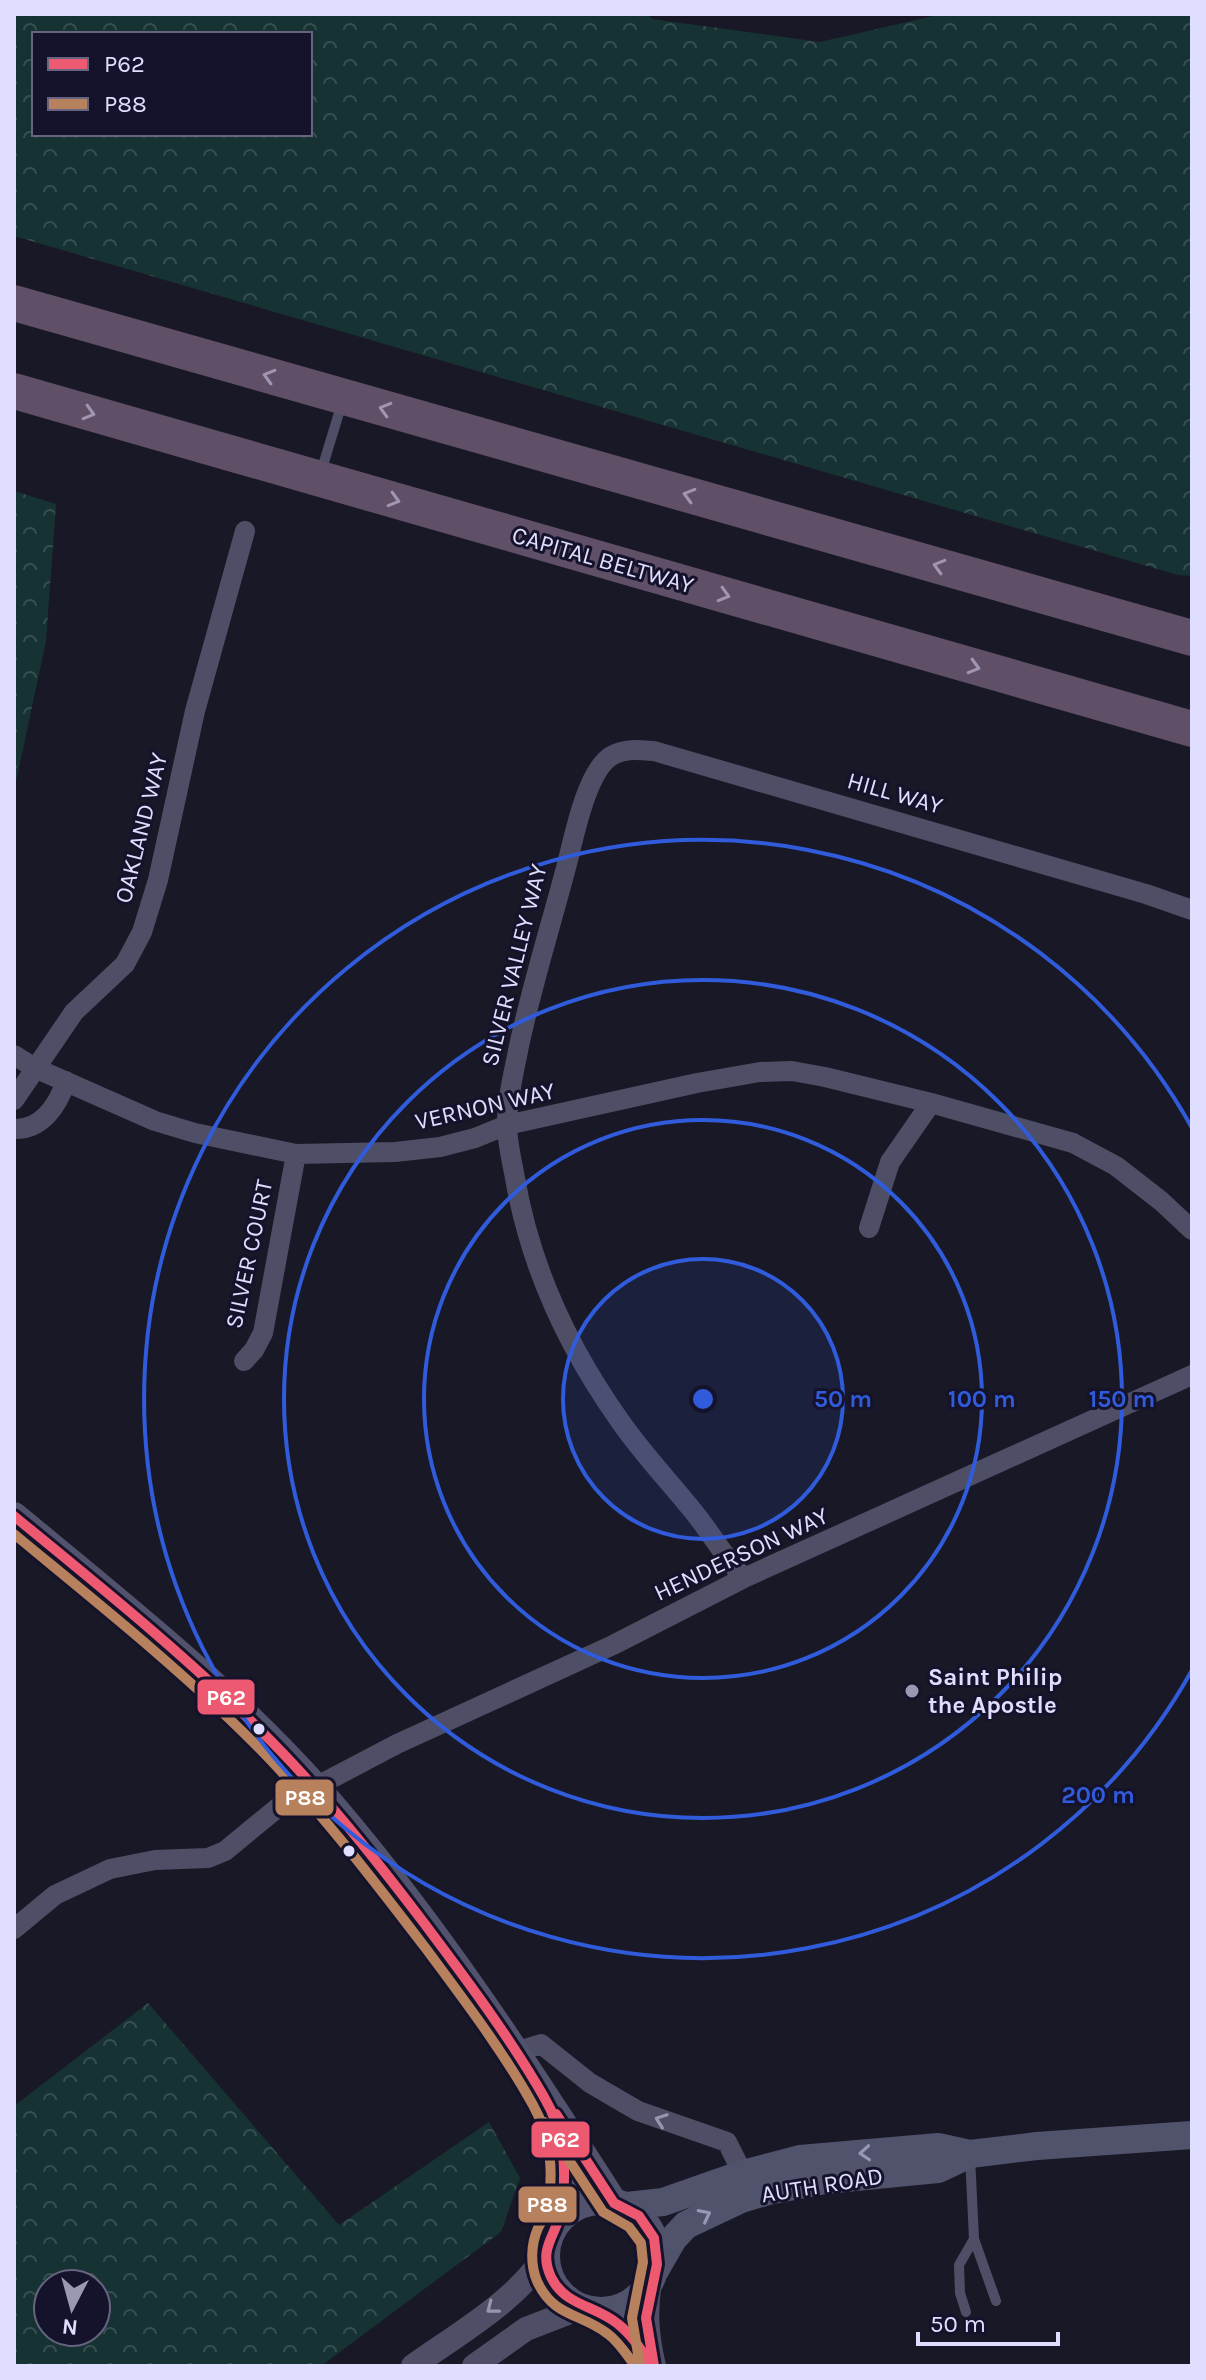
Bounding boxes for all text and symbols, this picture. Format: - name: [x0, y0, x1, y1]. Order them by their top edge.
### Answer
- legend: [32, 32, 312, 136]
- text: P62: [104, 50, 145, 78]
- text: P88: [104, 90, 147, 118]
- one-way arrow: [263, 369, 277, 385]
- one-way arrow: [379, 402, 393, 418]
- one-way arrow: [82, 403, 95, 420]
- one-way arrow: [683, 487, 697, 504]
- one-way arrow: [386, 490, 400, 507]
- street label: CAPITAL BELTWAY: [509, 521, 697, 599]
- one-way arrow: [933, 558, 947, 575]
- one-way arrow: [717, 586, 731, 602]
- one-way arrow: [967, 657, 981, 674]
- street label: OAKLAND WAY: [109, 750, 173, 906]
- street label: HILL WAY: [844, 766, 946, 820]
- street label: SILVER VALLEY WAY: [475, 861, 553, 1069]
- street label: VERNON WAY: [412, 1076, 558, 1136]
- street label: SILVER COURT: [220, 1177, 278, 1331]
- centre of rings: [689, 1385, 717, 1413]
- text: 50 m: [814, 1385, 872, 1413]
- text: 100 m: [948, 1385, 1016, 1413]
- text: 150 m: [1089, 1385, 1155, 1413]
- street label: HENDERSON WAY: [649, 1501, 833, 1607]
- place label: Saint Philip the Apostle: [928, 1663, 1062, 1719]
- line badge: P62: [196, 1678, 256, 1716]
- marker: Saint Philip the Apostle: [903, 1682, 921, 1700]
- text: P62: [206, 1685, 246, 1711]
- unlabelled marker: [251, 1721, 267, 1737]
- line badge: P88: [274, 1778, 335, 1817]
- text: 200 m: [1061, 1781, 1135, 1809]
- text: P88: [284, 1785, 326, 1811]
- unlabelled marker: [341, 1843, 357, 1859]
- one-way arrow: [654, 2113, 668, 2130]
- line badge: P62: [530, 2120, 591, 2159]
- text: P62: [540, 2127, 580, 2153]
- one-way arrow: [858, 2144, 871, 2161]
- street label: AUTH ROAD: [759, 2162, 885, 2208]
- line badge: P88: [517, 2185, 578, 2224]
- text: P88: [526, 2192, 568, 2218]
- one-way arrow: [696, 2210, 711, 2225]
- north arrow: [32, 2268, 112, 2348]
- scale bar: [918, 2296, 1058, 2346]
- one-way arrow: [487, 2298, 501, 2313]
- text: 50 m: [930, 2310, 986, 2338]
- text: N: [61, 2313, 79, 2341]

